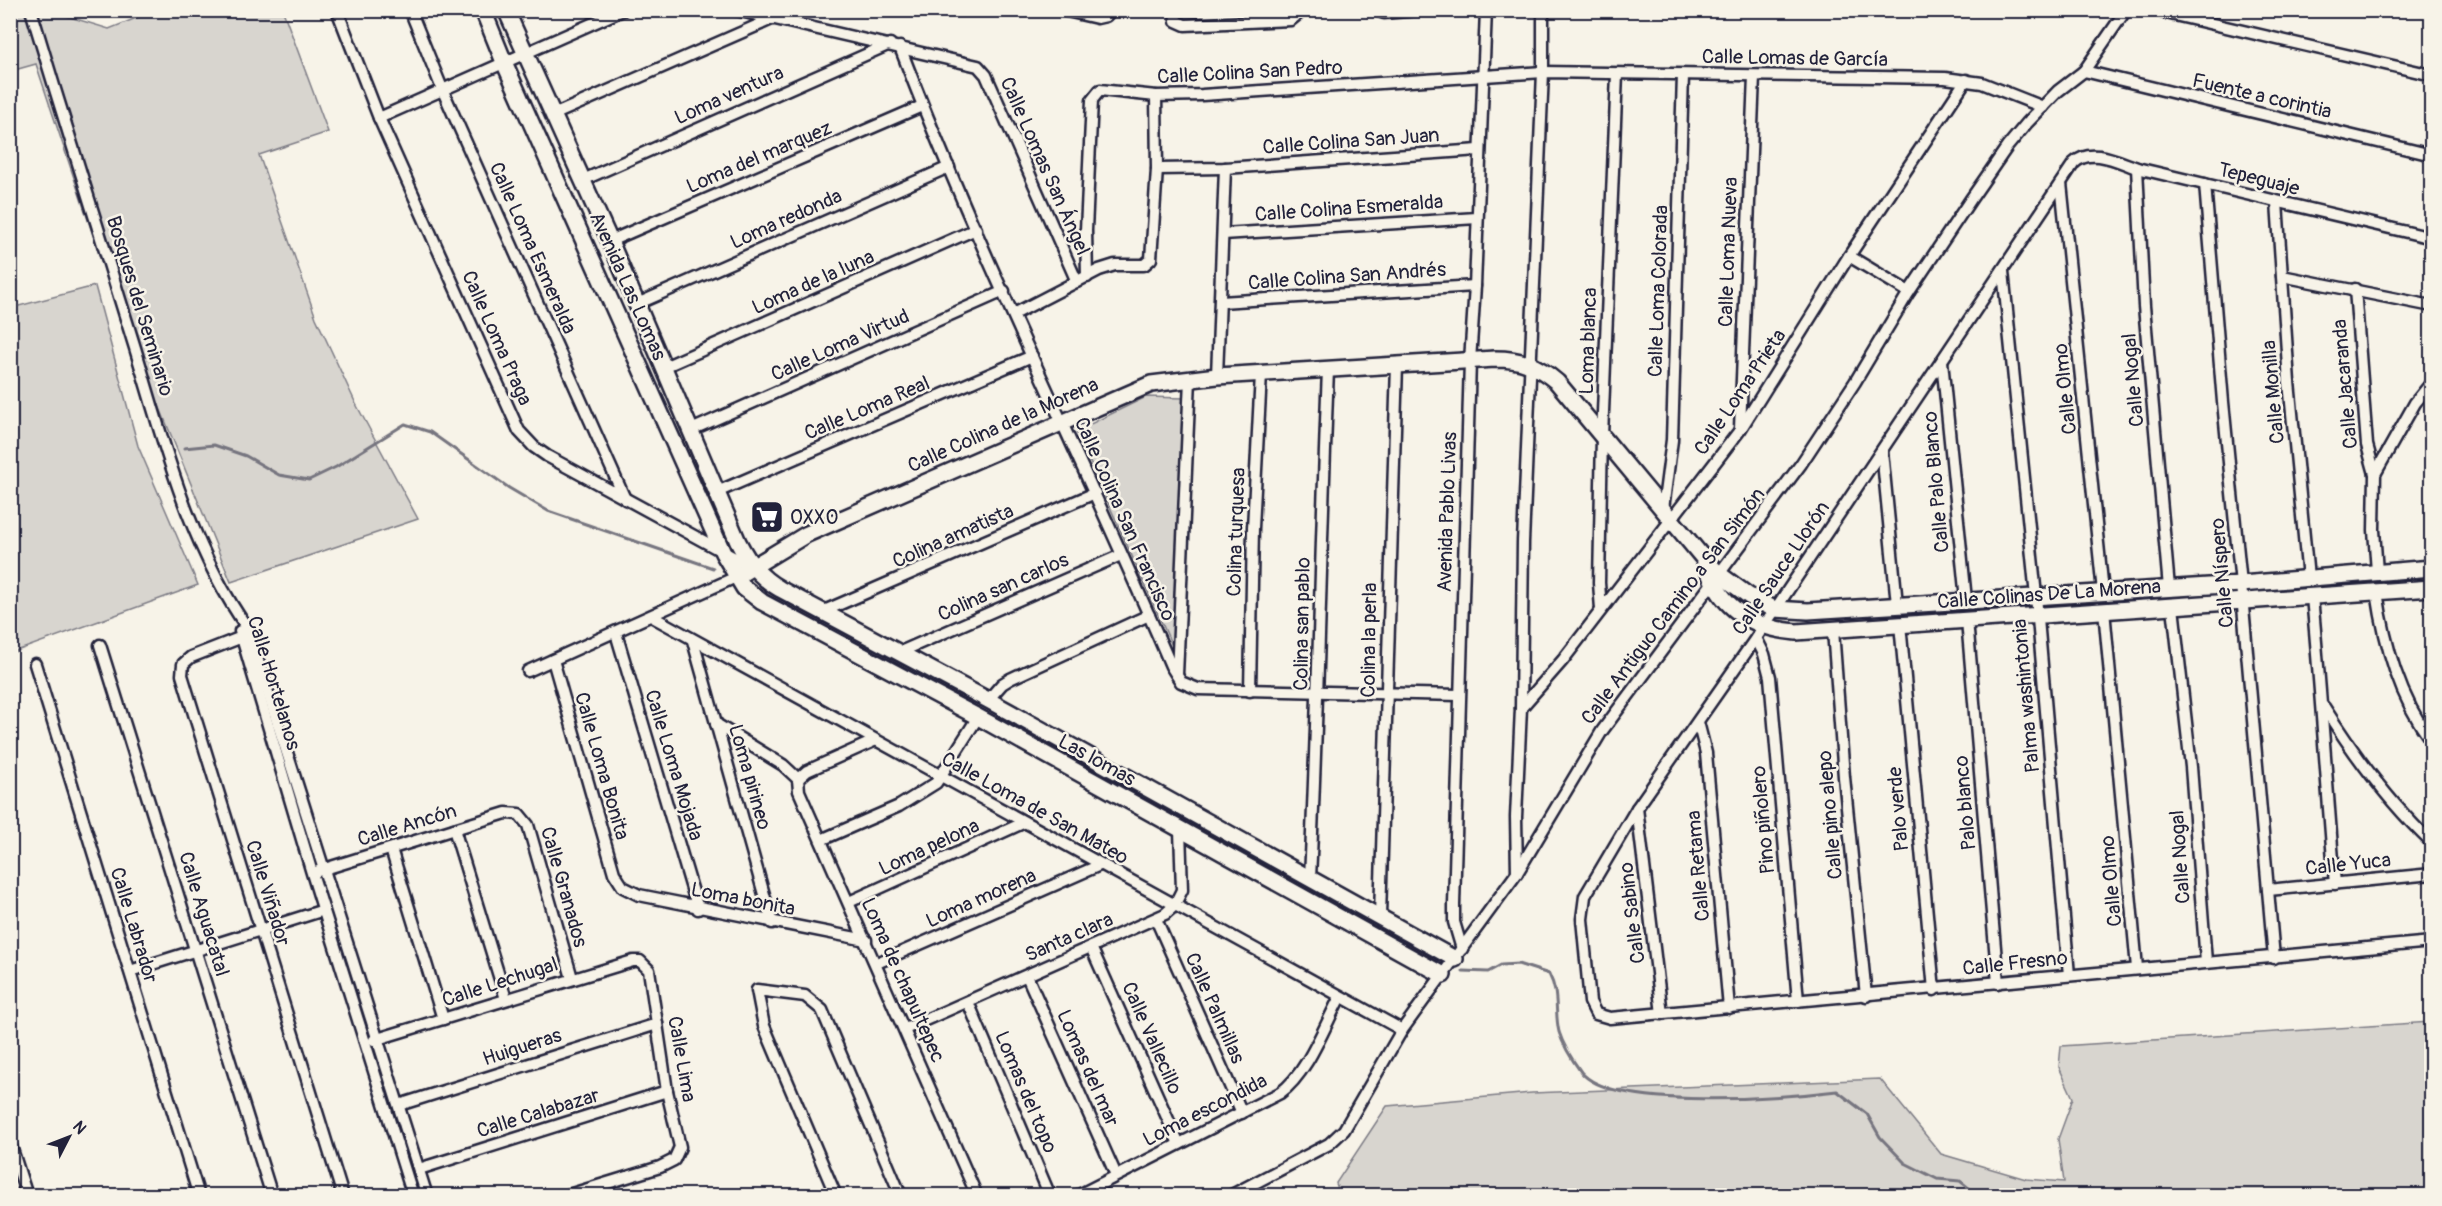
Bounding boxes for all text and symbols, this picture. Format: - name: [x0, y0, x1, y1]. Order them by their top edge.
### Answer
- street label: Calle Lomas de García: [1702, 44, 1888, 72]
- street label: Calle Colina San Pedro: [1157, 55, 1344, 89]
- street label: Loma ventura: [670, 60, 788, 130]
- street label: Fuente a corintia: [2190, 68, 2334, 124]
- street label: Calle Lomas San Ángel: [994, 73, 1096, 259]
- street label: Loma del marquez: [682, 115, 836, 199]
- street label: Calle Colina San Juan: [1262, 122, 1440, 160]
- street label: Tepeguaje: [2216, 157, 2302, 201]
- street label: Calle Loma Esmeralda: [484, 158, 582, 338]
- street label: Calle Loma Nueva: [1713, 177, 1743, 327]
- street label: Loma redonda: [726, 183, 846, 255]
- street label: Calle Colina Esmeralda: [1254, 189, 1444, 227]
- street label: Calle Loma Colorada: [1643, 204, 1673, 378]
- street label: Avenida Las Lomas: [584, 208, 672, 364]
- street label: Bosques del Seminario: [101, 213, 179, 399]
- street label: Loma de la luna: [748, 244, 878, 320]
- street label: Calle Colina San Andrés: [1247, 257, 1447, 295]
- street label: Calle Loma Praga: [456, 267, 538, 409]
- street label: Loma blanca: [1574, 287, 1602, 395]
- street label: Calle Loma Virtud: [767, 303, 913, 387]
- street label: Calle Jacaranda: [2327, 318, 2363, 450]
- street label: Calle Loma Prieta: [1689, 324, 1791, 460]
- street label: Calle Nogal: [2116, 332, 2150, 428]
- street label: Calle Monilla: [2256, 339, 2290, 445]
- street label: Calle Olmo: [2048, 342, 2082, 436]
- street label: Calle Loma Real: [801, 370, 933, 446]
- street label: Calle Colina de la Morena: [904, 372, 1102, 478]
- street label: Calle Palo Blanco: [1917, 410, 1955, 554]
- street label: Calle Colina San Francisco: [1069, 413, 1181, 625]
- street label: Avenida Pablo Livas: [1432, 431, 1462, 593]
- street label: Colina turquesa: [1221, 467, 1251, 597]
- street label: Calle Antiguo Camino a San Simón: [1576, 483, 1770, 729]
- street label: Calle Sauce Llorón: [1727, 496, 1835, 640]
- street label: Colina amatista: [889, 498, 1017, 574]
- supermarket icon: OXXO: [749, 499, 785, 535]
- place label: OXXO: [790, 505, 838, 530]
- street label: Calle Níspero: [2205, 517, 2239, 629]
- street label: Colina san carlos: [934, 547, 1072, 627]
- street label: Colina san pablo: [1288, 557, 1316, 691]
- street label: Calle Colinas De La Morena: [1936, 574, 2162, 614]
- street label: Colina la perla: [1355, 582, 1383, 698]
- street label: Calle Hortelanos: [242, 613, 306, 753]
- street label: Palma washintonia: [2007, 618, 2045, 774]
- street label: Calle Loma Mojada: [639, 687, 709, 843]
- street label: Calle Loma Bonita: [569, 689, 635, 843]
- street label: Loma pirineo: [723, 722, 777, 833]
- street label: Las lomas: [1054, 729, 1140, 792]
- street label: Calle Loma de San Mateo: [937, 746, 1133, 870]
- street label: Calle pino alepo: [1812, 749, 1848, 880]
- street label: Palo blanco: [1948, 754, 1982, 851]
- street label: Pino piñolero: [1746, 765, 1780, 875]
- street label: Palo verde: [1882, 766, 1914, 852]
- street label: Calle Ancón: [355, 798, 459, 852]
- street label: Calle Nogal: [2164, 809, 2196, 905]
- street label: Calle Retama: [1681, 810, 1715, 922]
- street label: Loma pelona: [875, 813, 983, 881]
- street label: Calle Granados: [535, 824, 593, 950]
- street label: Calle Olmo: [2095, 834, 2127, 928]
- street label: Calle Viñador: [240, 837, 296, 949]
- street label: Calle Yuca: [2304, 847, 2392, 881]
- street label: Calle Aguacatal: [173, 849, 235, 979]
- street label: Calle Sabino: [1613, 861, 1651, 965]
- street label: Loma morena: [922, 863, 1040, 933]
- street label: Calle Labrador: [105, 864, 163, 986]
- street label: Loma bonita: [689, 877, 797, 921]
- street label: Loma de chapultepec: [855, 894, 951, 1066]
- street label: Santa clara: [1021, 906, 1117, 968]
- street label: Calle Fresno: [1961, 945, 2069, 981]
- street label: Calle Palmillas: [1179, 949, 1251, 1067]
- street label: Calle Lechugal: [439, 952, 561, 1012]
- street label: Calle Vallecillo: [1116, 978, 1188, 1098]
- street label: Lomas del mar: [1051, 1006, 1125, 1130]
- street label: Calle Lima: [662, 1014, 702, 1104]
- street label: Huigueras: [479, 1022, 565, 1072]
- street label: Lomas del topo: [989, 1027, 1063, 1157]
- street label: Loma escondida: [1139, 1068, 1271, 1152]
- street label: Calle Calabazar: [474, 1082, 602, 1144]
- north arrow: [39, 1107, 99, 1167]
- text: N: [68, 1117, 91, 1138]

